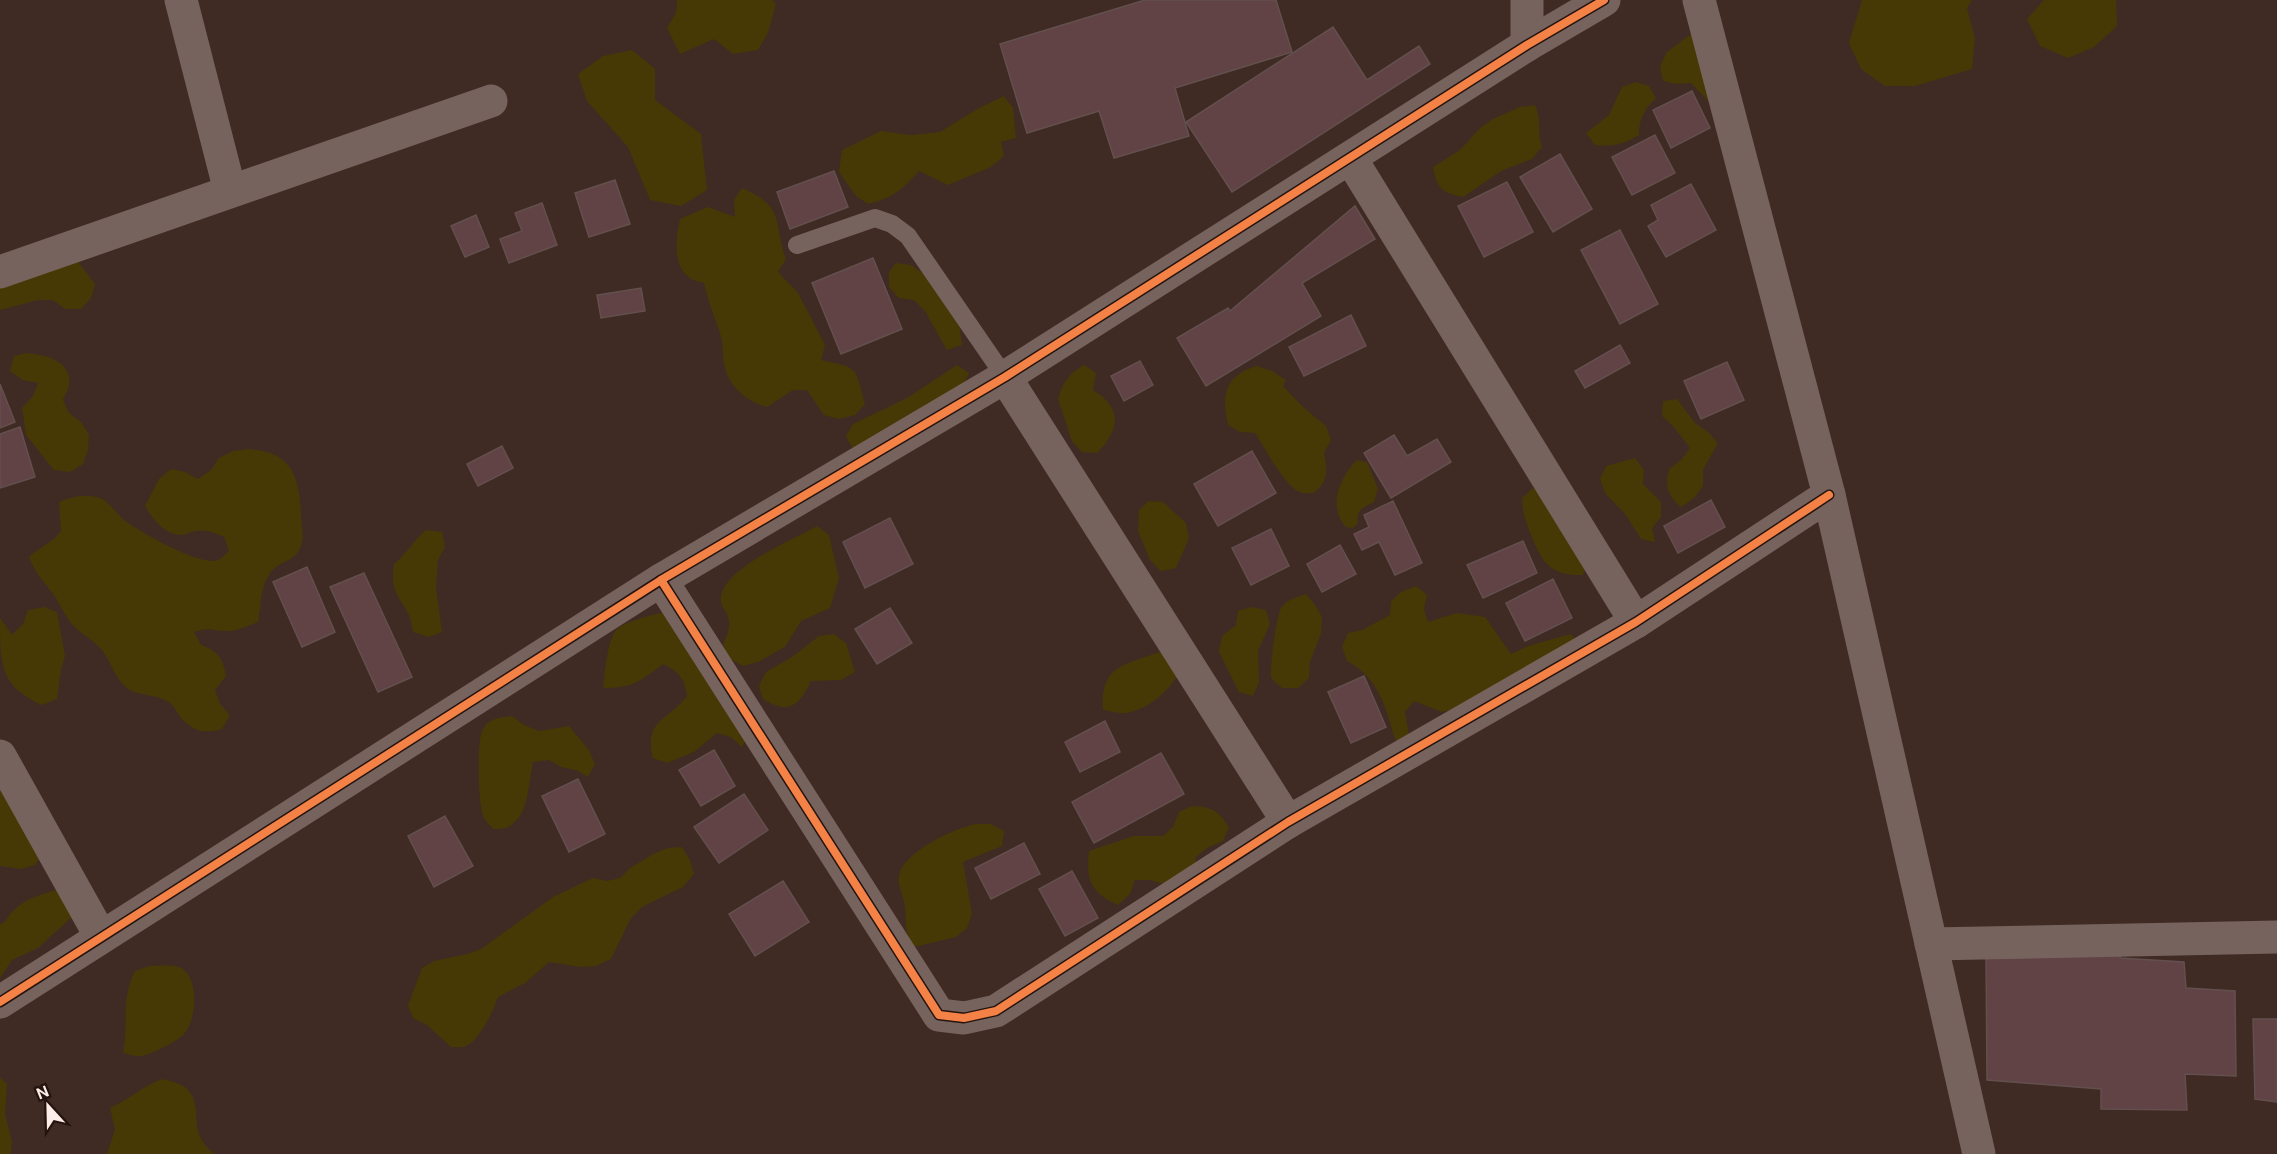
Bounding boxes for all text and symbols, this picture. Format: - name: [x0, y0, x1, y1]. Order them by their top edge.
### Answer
- north arrow: [18, 1076, 78, 1136]
- text: N: [33, 1081, 52, 1104]

